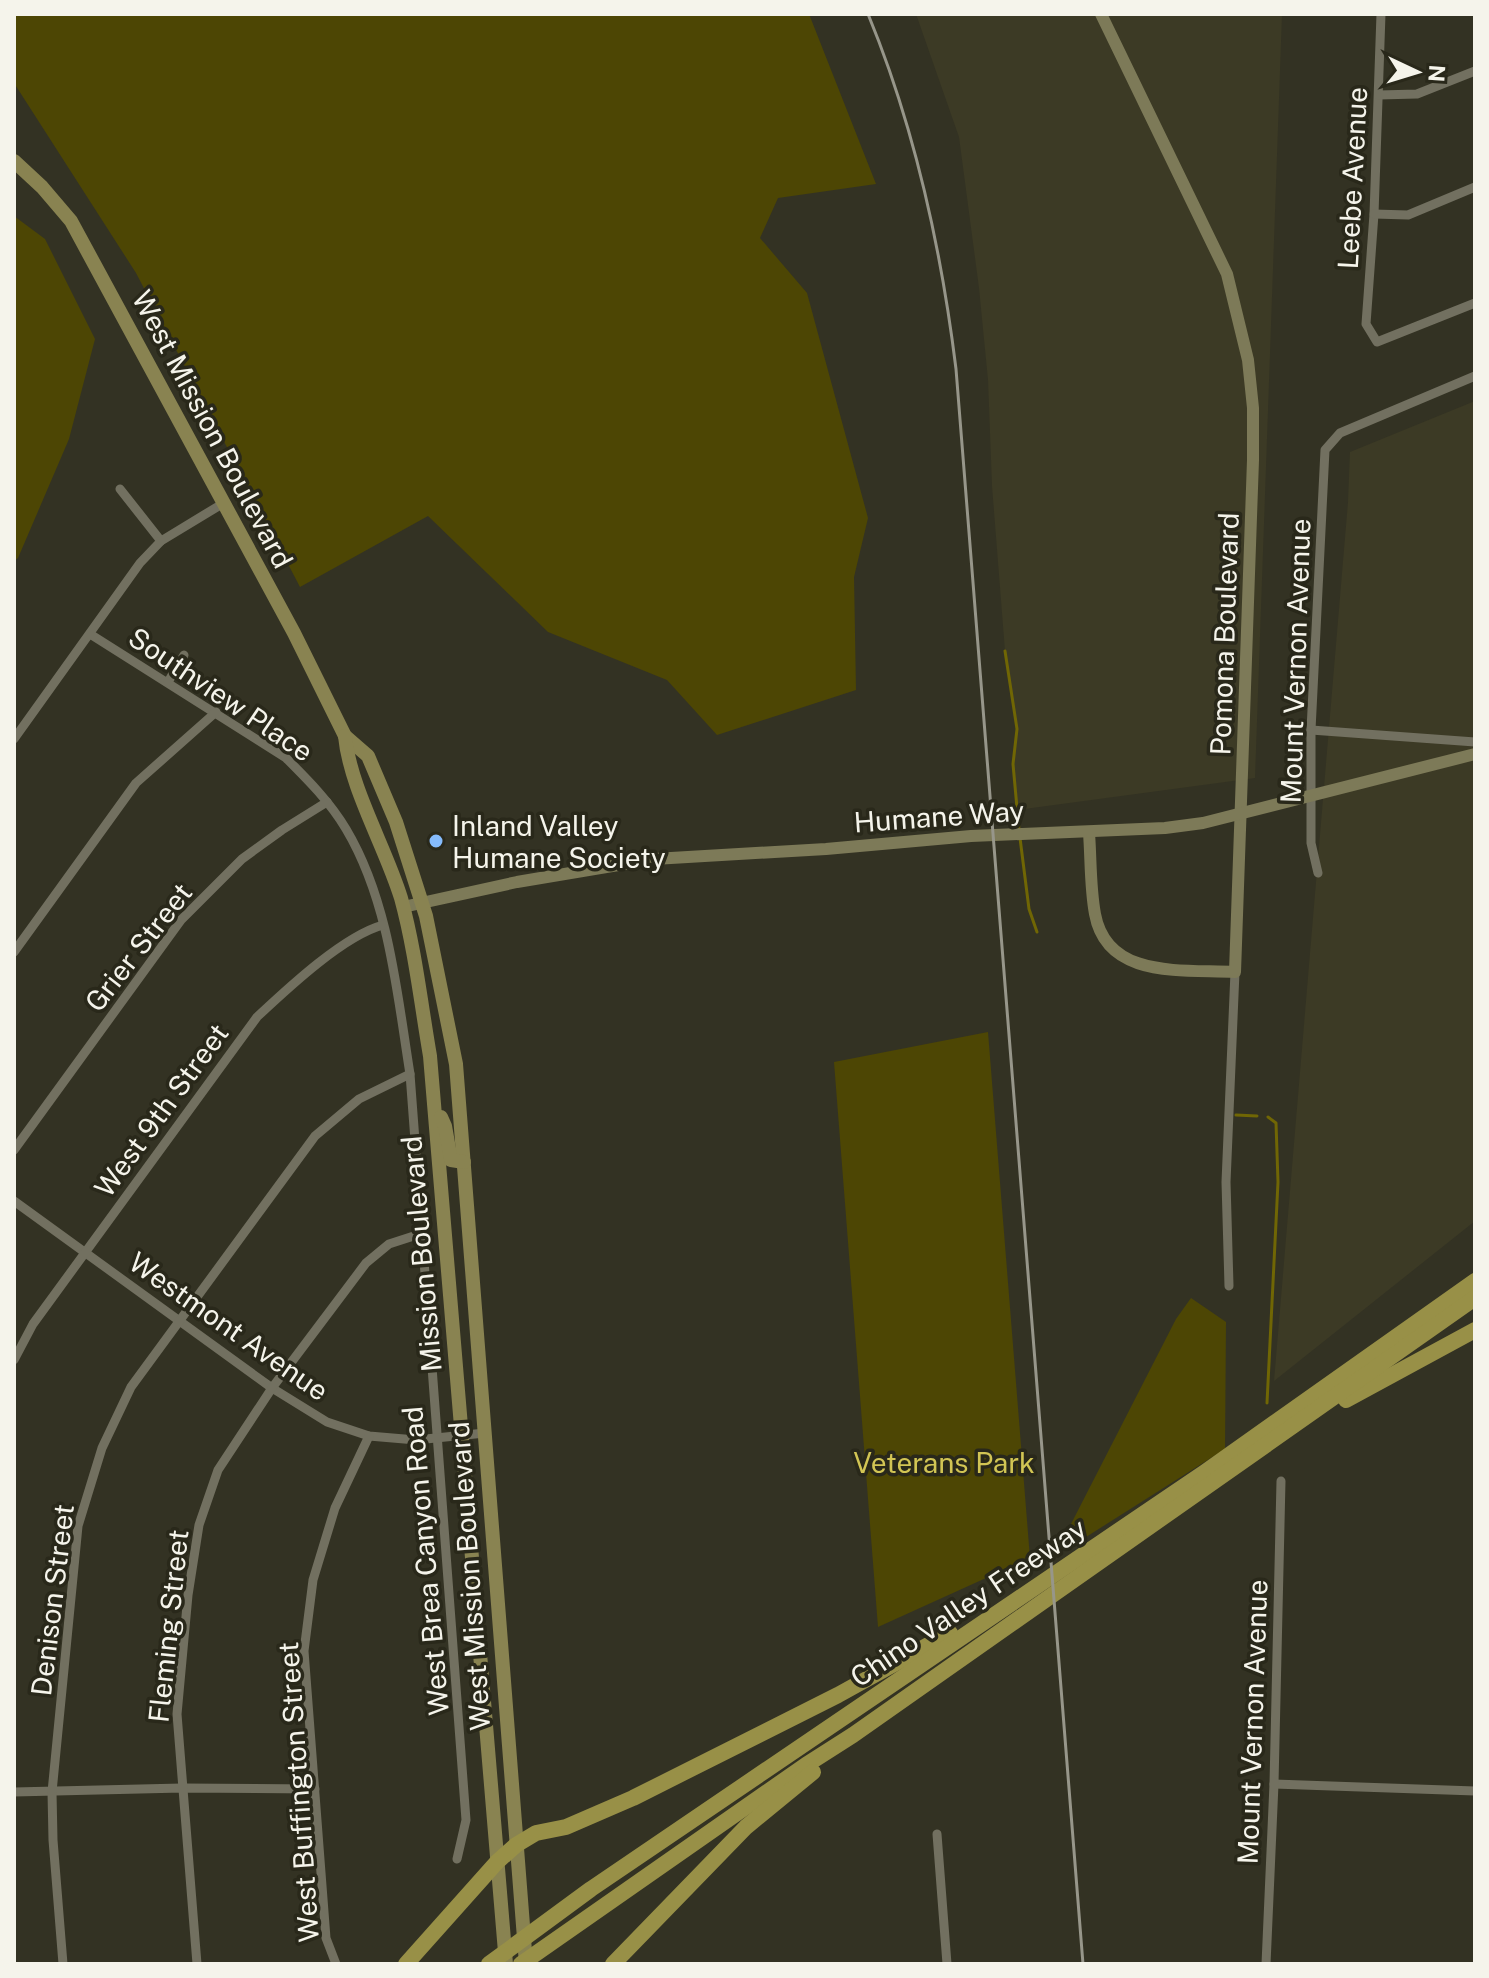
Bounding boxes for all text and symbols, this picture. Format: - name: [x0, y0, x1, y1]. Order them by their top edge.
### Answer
- north arrow: [1377, 32, 1457, 112]
- text: N: [1423, 64, 1451, 83]
- street label: Leebe Avenue: [1331, 86, 1373, 270]
- street label: West Mission Boulevard: [126, 285, 300, 573]
- street label: Pomona Boulevard: [1203, 512, 1245, 756]
- street label: Mount Vernon Avenue: [1274, 518, 1316, 804]
- street label: Southview Place: [123, 620, 319, 768]
- street label: Humane Way: [853, 794, 1025, 838]
- place label: Inland Valley Humane Society: [452, 809, 666, 874]
- marker: Inland Valley Humane Society: [427, 832, 445, 850]
- street label: Grier Street: [78, 876, 198, 1018]
- street label: West 9th Street: [87, 1017, 235, 1203]
- street label: Mission Boulevard: [394, 1135, 448, 1373]
- street label: Westmont Avenue: [123, 1245, 335, 1407]
- street label: West Brea Canyon Road: [395, 1405, 455, 1717]
- street label: West Mission Boulevard: [442, 1420, 496, 1732]
- park label: Veterans Park: [853, 1446, 1035, 1479]
- street label: Denison Street: [24, 1502, 80, 1698]
- street label: Chino Valley Freeway: [844, 1511, 1092, 1693]
- street label: Fleming Street: [141, 1528, 195, 1724]
- street label: Mount Vernon Avenue: [1231, 1579, 1273, 1865]
- street label: West Buffington Street: [271, 1641, 325, 1943]

